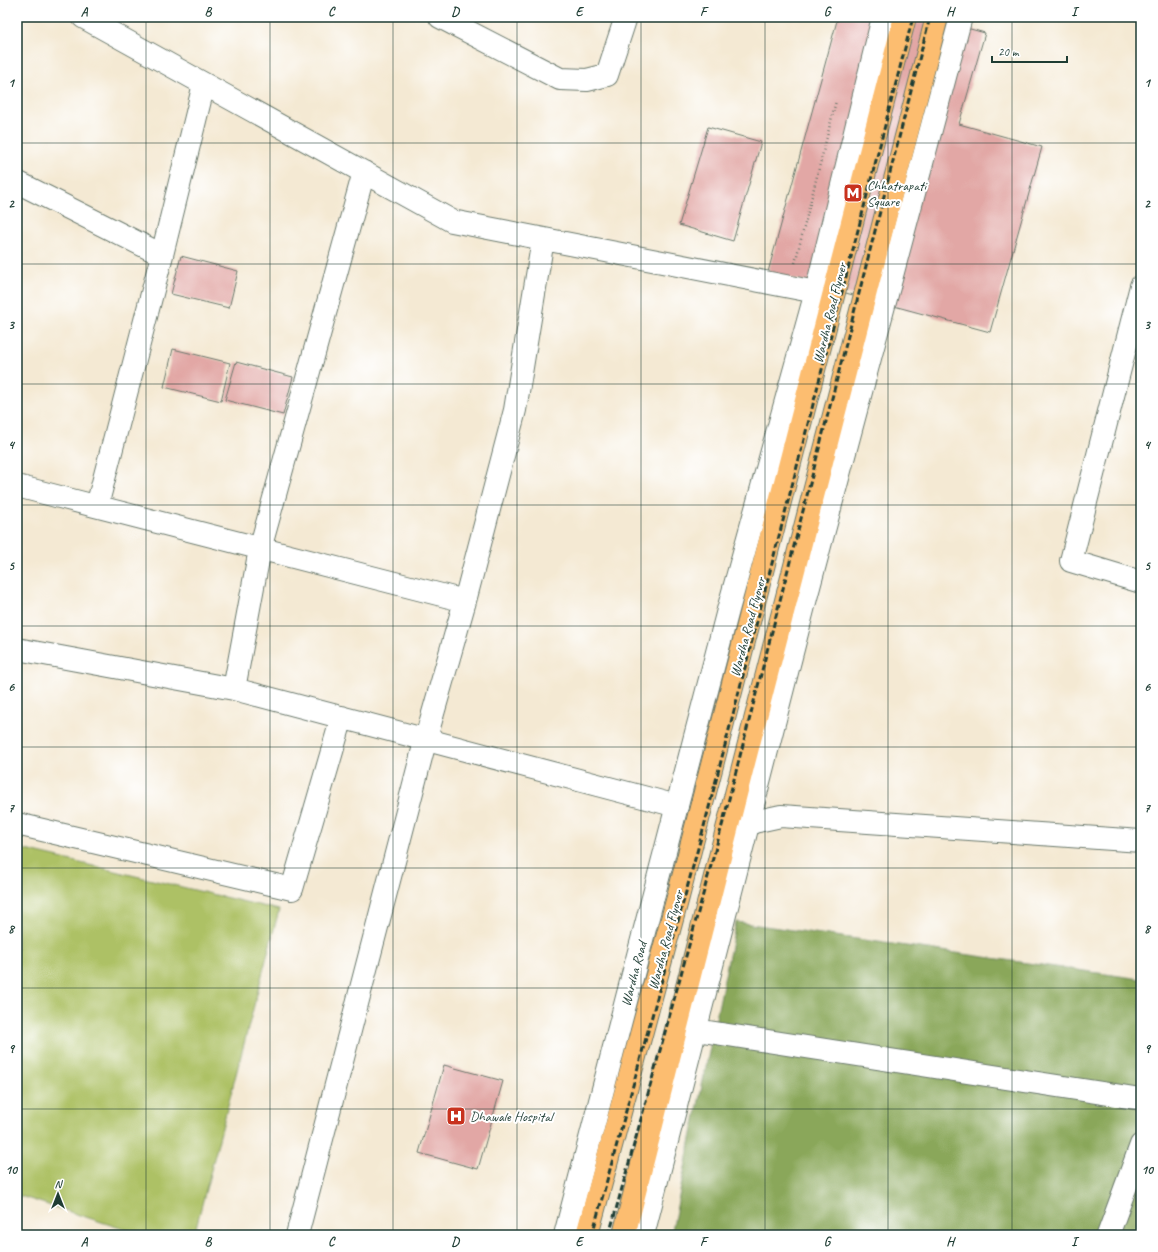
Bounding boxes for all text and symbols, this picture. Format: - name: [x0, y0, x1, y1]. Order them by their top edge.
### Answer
- text: A: [81, 4, 89, 20]
- text: B: [205, 4, 213, 20]
- text: C: [328, 4, 336, 20]
- text: D: [451, 4, 460, 20]
- text: E: [576, 4, 585, 20]
- text: F: [700, 4, 709, 20]
- text: G: [824, 4, 832, 20]
- text: H: [946, 4, 956, 20]
- text: I: [1071, 4, 1080, 20]
- scale bar: [992, 38, 1067, 64]
- text: 20 m: [998, 44, 1020, 60]
- text: 1: [8, 75, 16, 91]
- text: 1: [1144, 75, 1152, 91]
- place label: Chhatrapati Square: [867, 177, 929, 210]
- metro station icon: Chhatrapati Square: [842, 182, 864, 204]
- text: 2: [8, 196, 15, 212]
- text: 2: [1144, 196, 1151, 212]
- street label: Wardha Road Flyover: [809, 260, 851, 365]
- text: 3: [8, 317, 15, 333]
- text: 3: [1144, 317, 1151, 333]
- text: 4: [8, 437, 16, 453]
- text: 4: [1144, 437, 1152, 453]
- text: 5: [8, 558, 15, 574]
- text: 5: [1144, 558, 1151, 574]
- street label: Wardha Road Flyover: [727, 574, 770, 679]
- text: 6: [8, 679, 15, 695]
- text: 6: [1144, 679, 1151, 695]
- text: 7: [8, 800, 15, 816]
- text: 7: [1144, 800, 1151, 816]
- street label: Wardha Road Flyover: [645, 887, 688, 992]
- text: 8: [8, 921, 16, 937]
- text: 8: [1144, 921, 1152, 937]
- street label: Wardha Road: [617, 937, 651, 1008]
- text: 9: [8, 1041, 15, 1057]
- text: 9: [1144, 1041, 1151, 1057]
- hospital icon: Dhawale Hospital: [445, 1105, 467, 1127]
- place label: Dhawale Hospital: [470, 1108, 555, 1125]
- text: 10: [5, 1162, 18, 1178]
- text: 10: [1141, 1162, 1154, 1178]
- north arrow: [38, 1174, 78, 1214]
- text: N: [55, 1177, 64, 1191]
- text: A: [81, 1234, 89, 1250]
- text: B: [205, 1234, 213, 1250]
- text: C: [328, 1234, 336, 1250]
- text: D: [451, 1234, 460, 1250]
- text: E: [576, 1234, 585, 1250]
- text: F: [700, 1234, 709, 1250]
- text: G: [824, 1234, 832, 1250]
- text: H: [946, 1234, 956, 1250]
- text: I: [1071, 1234, 1080, 1250]

